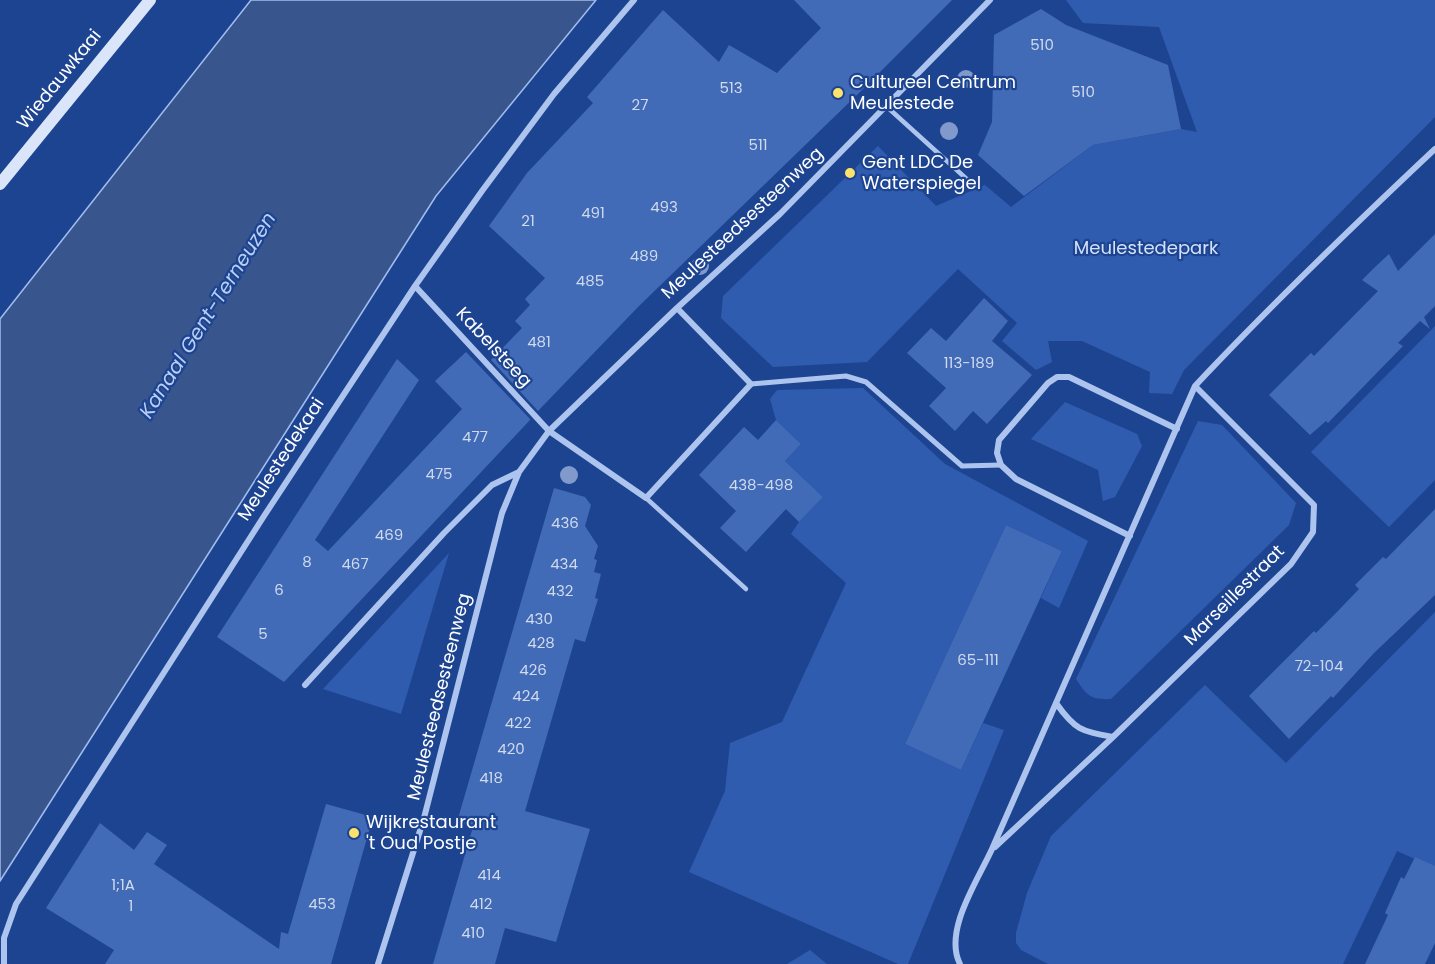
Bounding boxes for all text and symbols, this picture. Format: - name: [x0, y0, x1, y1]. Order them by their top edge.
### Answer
- street label: Wiedauwkaai: [13, 26, 107, 134]
- house number: 510: [1030, 37, 1054, 55]
- place label: Cultureel Centrum Meulestede: [850, 72, 1016, 115]
- house number: 513: [719, 80, 743, 98]
- house number: 510: [1071, 84, 1095, 102]
- marker: Cultureel Centrum Meulestede: [831, 86, 845, 100]
- house number: 27: [632, 97, 648, 115]
- house number: 511: [748, 137, 768, 155]
- street label: Meulesteedsesteenweg: [658, 144, 828, 304]
- place label: Gent LDC De Waterspiegel: [862, 152, 981, 195]
- marker: Gent LDC De Waterspiegel: [843, 166, 857, 180]
- house number: 493: [650, 199, 678, 217]
- house number: 491: [581, 205, 605, 223]
- water label: Kanaal Gent-Terneuzen: [136, 209, 282, 423]
- house number: 21: [521, 213, 535, 231]
- park label: Meulestedepark: [1074, 238, 1218, 260]
- house number: 489: [630, 248, 658, 266]
- house number: 485: [576, 273, 604, 291]
- street label: Kabelsteeg: [451, 304, 535, 392]
- house number: 481: [527, 334, 551, 352]
- house number: 113-189: [944, 355, 994, 373]
- street label: Meulestedekaai: [234, 394, 330, 526]
- house number: 477: [462, 429, 488, 447]
- house number: 475: [425, 466, 453, 484]
- house number: 438-498: [729, 477, 793, 495]
- house number: 436: [551, 515, 579, 533]
- house number: 469: [375, 527, 403, 545]
- street label: Marseillestraat: [1180, 541, 1290, 651]
- house number: 8: [302, 554, 312, 572]
- house number: 467: [341, 556, 369, 574]
- house number: 434: [550, 556, 578, 574]
- house number: 6: [274, 582, 284, 600]
- house number: 432: [547, 583, 573, 601]
- street label: Meulesteedsesteenweg: [404, 591, 476, 803]
- house number: 430: [525, 611, 553, 629]
- house number: 5: [258, 626, 268, 644]
- house number: 428: [527, 635, 555, 653]
- house number: 65-111: [957, 652, 999, 670]
- house number: 72-104: [1295, 658, 1343, 676]
- house number: 426: [519, 662, 547, 680]
- house number: 424: [512, 688, 540, 706]
- house number: 422: [505, 715, 531, 733]
- house number: 420: [497, 741, 525, 759]
- house number: 418: [479, 770, 503, 788]
- place label: Wijkrestaurant 't Oud Postje: [366, 812, 496, 854]
- marker: Wijkrestaurant 't Oud Postje: [347, 826, 361, 840]
- house number: 414: [477, 867, 501, 885]
- house number: 1;1A: [111, 877, 135, 895]
- house number: 453: [308, 896, 336, 914]
- house number: 412: [470, 896, 492, 914]
- house number: 1: [129, 898, 133, 916]
- house number: 410: [461, 925, 485, 943]

